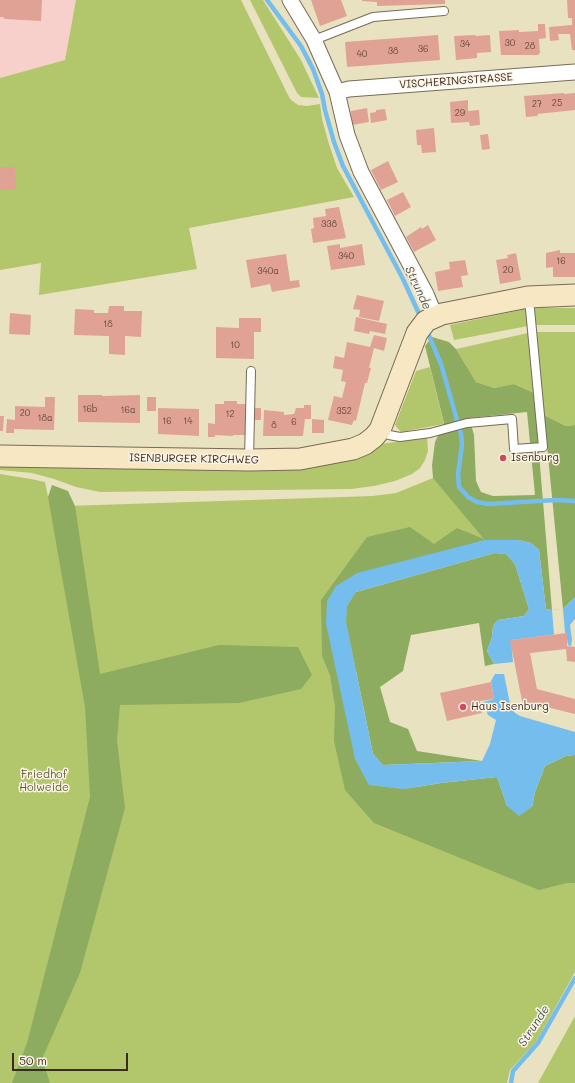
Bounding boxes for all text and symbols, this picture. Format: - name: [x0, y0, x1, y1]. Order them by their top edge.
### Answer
- house number: 30: [505, 38, 515, 48]
- house number: 34: [460, 39, 470, 49]
- house number: 28: [525, 41, 535, 51]
- house number: 36: [418, 44, 428, 54]
- house number: 38: [388, 46, 398, 56]
- house number: 40: [357, 49, 367, 59]
- street label: VISCHERINGSTRASSE: [399, 70, 513, 92]
- house number: 25: [552, 98, 562, 108]
- house number: 27: [532, 99, 542, 109]
- house number: 29: [455, 108, 465, 118]
- house number: 338: [321, 219, 337, 229]
- house number: 340: [338, 251, 354, 261]
- house number: 16: [556, 256, 566, 266]
- water label: Strunde: [402, 264, 434, 312]
- house number: 20: [503, 265, 513, 275]
- house number: 340a: [257, 266, 279, 276]
- house number: 18: [103, 319, 113, 329]
- house number: 10: [230, 340, 240, 350]
- house number: 16b: [82, 404, 98, 414]
- house number: 16a: [120, 405, 136, 415]
- house number: 352: [336, 406, 352, 416]
- house number: 20: [20, 408, 30, 418]
- house number: 12: [225, 409, 235, 419]
- house number: 18a: [37, 413, 53, 423]
- house number: 16: [162, 416, 172, 426]
- house number: 14: [183, 416, 193, 426]
- house number: 6: [291, 417, 297, 427]
- house number: 8: [271, 420, 277, 430]
- street label: ISENBURGER KIRCHWEG: [129, 451, 259, 467]
- place label: Isenburg: [511, 451, 559, 465]
- marker: Isenburg: [498, 453, 508, 463]
- place label: Haus Isenburg: [471, 700, 549, 714]
- marker: Haus Isenburg: [458, 702, 468, 712]
- park label: Friedhof Holweide: [19, 768, 69, 794]
- water label: Strunde: [515, 1003, 553, 1049]
- scale bar: [14, 1045, 130, 1071]
- text: 50 m: [19, 1052, 47, 1068]

